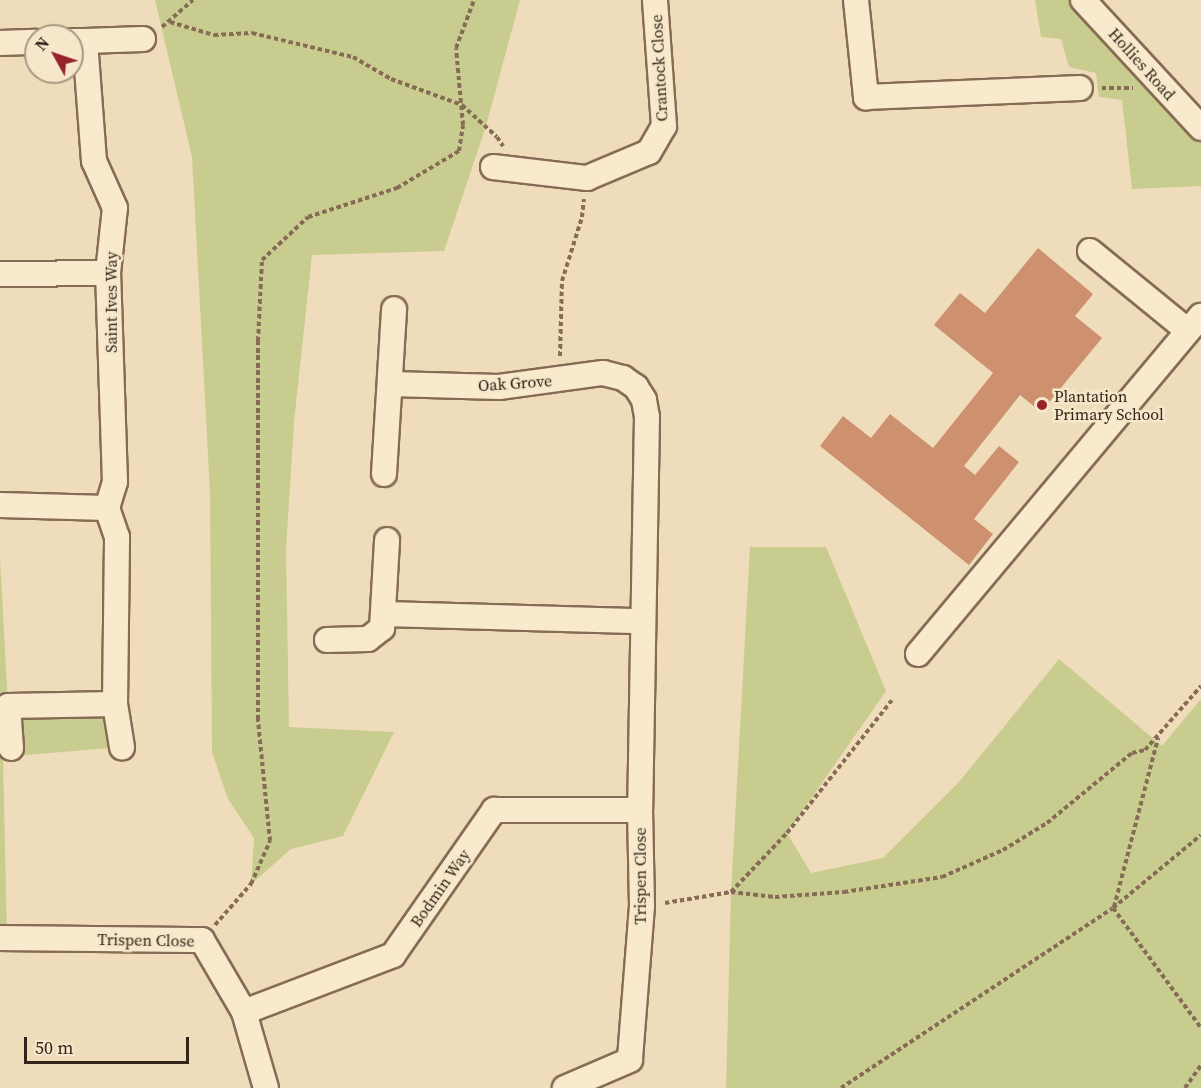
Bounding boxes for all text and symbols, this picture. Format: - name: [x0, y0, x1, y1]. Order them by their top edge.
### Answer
- street label: Crantock Close: [647, 14, 671, 122]
- north arrow: [24, 24, 84, 84]
- street label: Hollies Road: [1105, 24, 1179, 104]
- text: N: [30, 32, 54, 55]
- street label: Saint Ives Way: [101, 251, 121, 353]
- street label: Oak Grove: [477, 371, 553, 395]
- place label: Plantation Primary School: [1054, 386, 1164, 424]
- marker: Plantation Primary School: [1035, 398, 1049, 412]
- street label: Trispen Close: [630, 827, 650, 925]
- street label: Bodmin Way: [406, 845, 474, 931]
- street label: Trispen Close: [97, 930, 195, 950]
- scale bar: [27, 1025, 192, 1063]
- text: 50 m: [35, 1035, 73, 1060]

